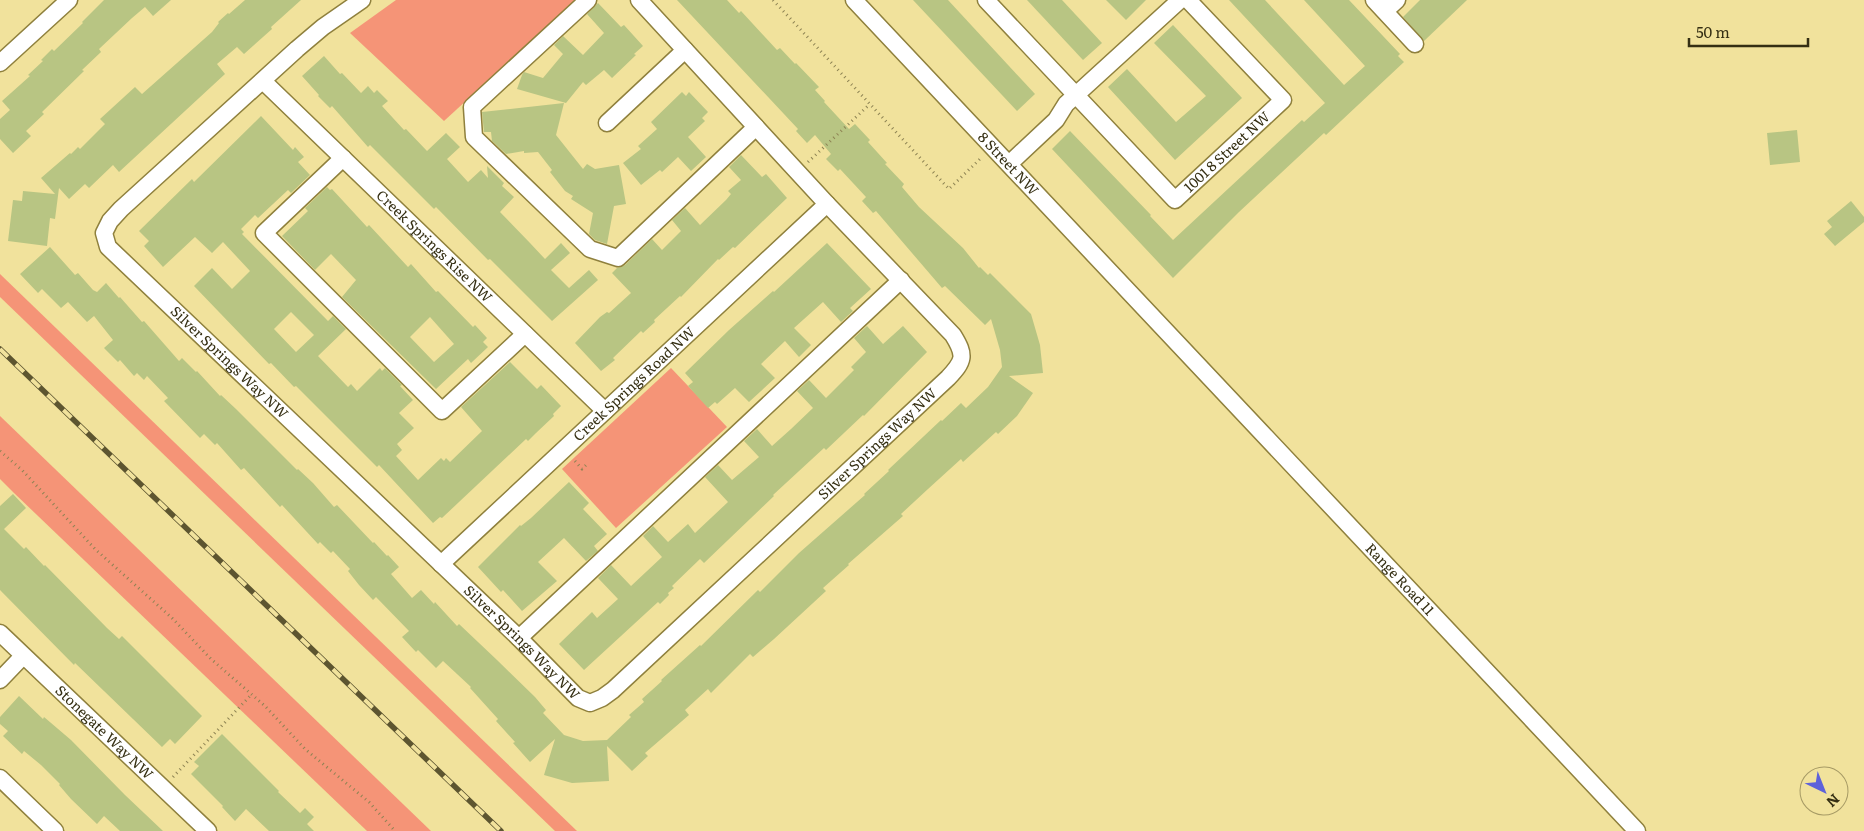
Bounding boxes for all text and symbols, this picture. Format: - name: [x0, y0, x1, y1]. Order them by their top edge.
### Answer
- scale bar: [1689, 15, 1808, 47]
- text: 50 m: [1696, 20, 1730, 43]
- street label: 1001 8 Street NW: [1179, 106, 1274, 196]
- street label: 8 Street NW: [974, 127, 1044, 199]
- street label: Creek Springs Rise NW: [372, 185, 497, 306]
- street label: Silver Springs Way NW: [167, 301, 293, 423]
- street label: Creek Springs Road NW: [568, 321, 699, 445]
- street label: Silver Springs Way NW: [813, 383, 941, 503]
- street label: Range Road 11: [1362, 538, 1440, 619]
- street label: Silver Springs Way NW: [460, 580, 585, 703]
- street label: Stonegate Way NW: [52, 680, 158, 783]
- north arrow: [1799, 766, 1849, 816]
- text: N: [1822, 790, 1845, 813]

